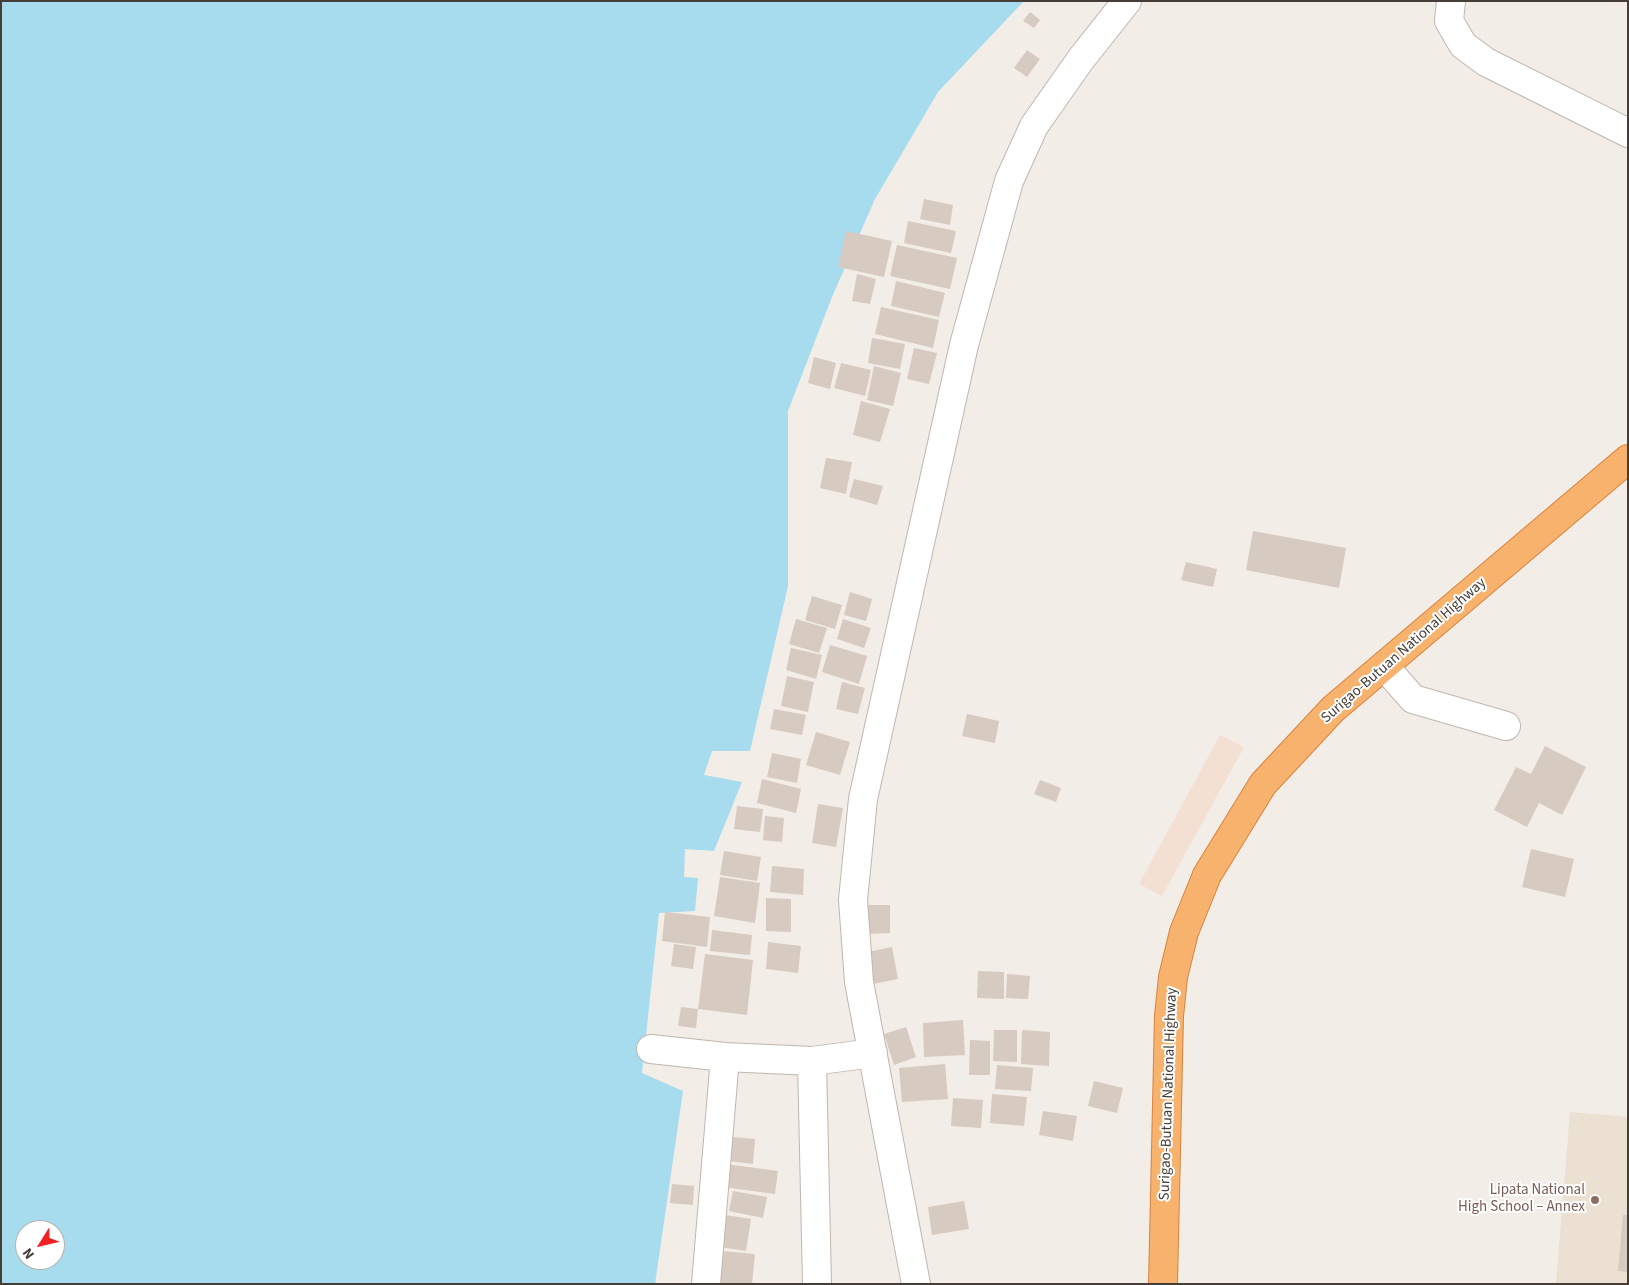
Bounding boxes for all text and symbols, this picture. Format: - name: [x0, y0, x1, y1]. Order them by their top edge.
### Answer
- street label: Surigao-Butuan National Highway: [1318, 574, 1490, 728]
- street label: Surigao-Butuan National Highway: [1156, 987, 1182, 1201]
- place label: Lipata National High School – Annex: [1458, 1182, 1585, 1217]
- marker: Lipata National High School – Annex: [1589, 1194, 1601, 1206]
- north arrow: [15, 1220, 65, 1270]
- text: N: [18, 1244, 40, 1263]

